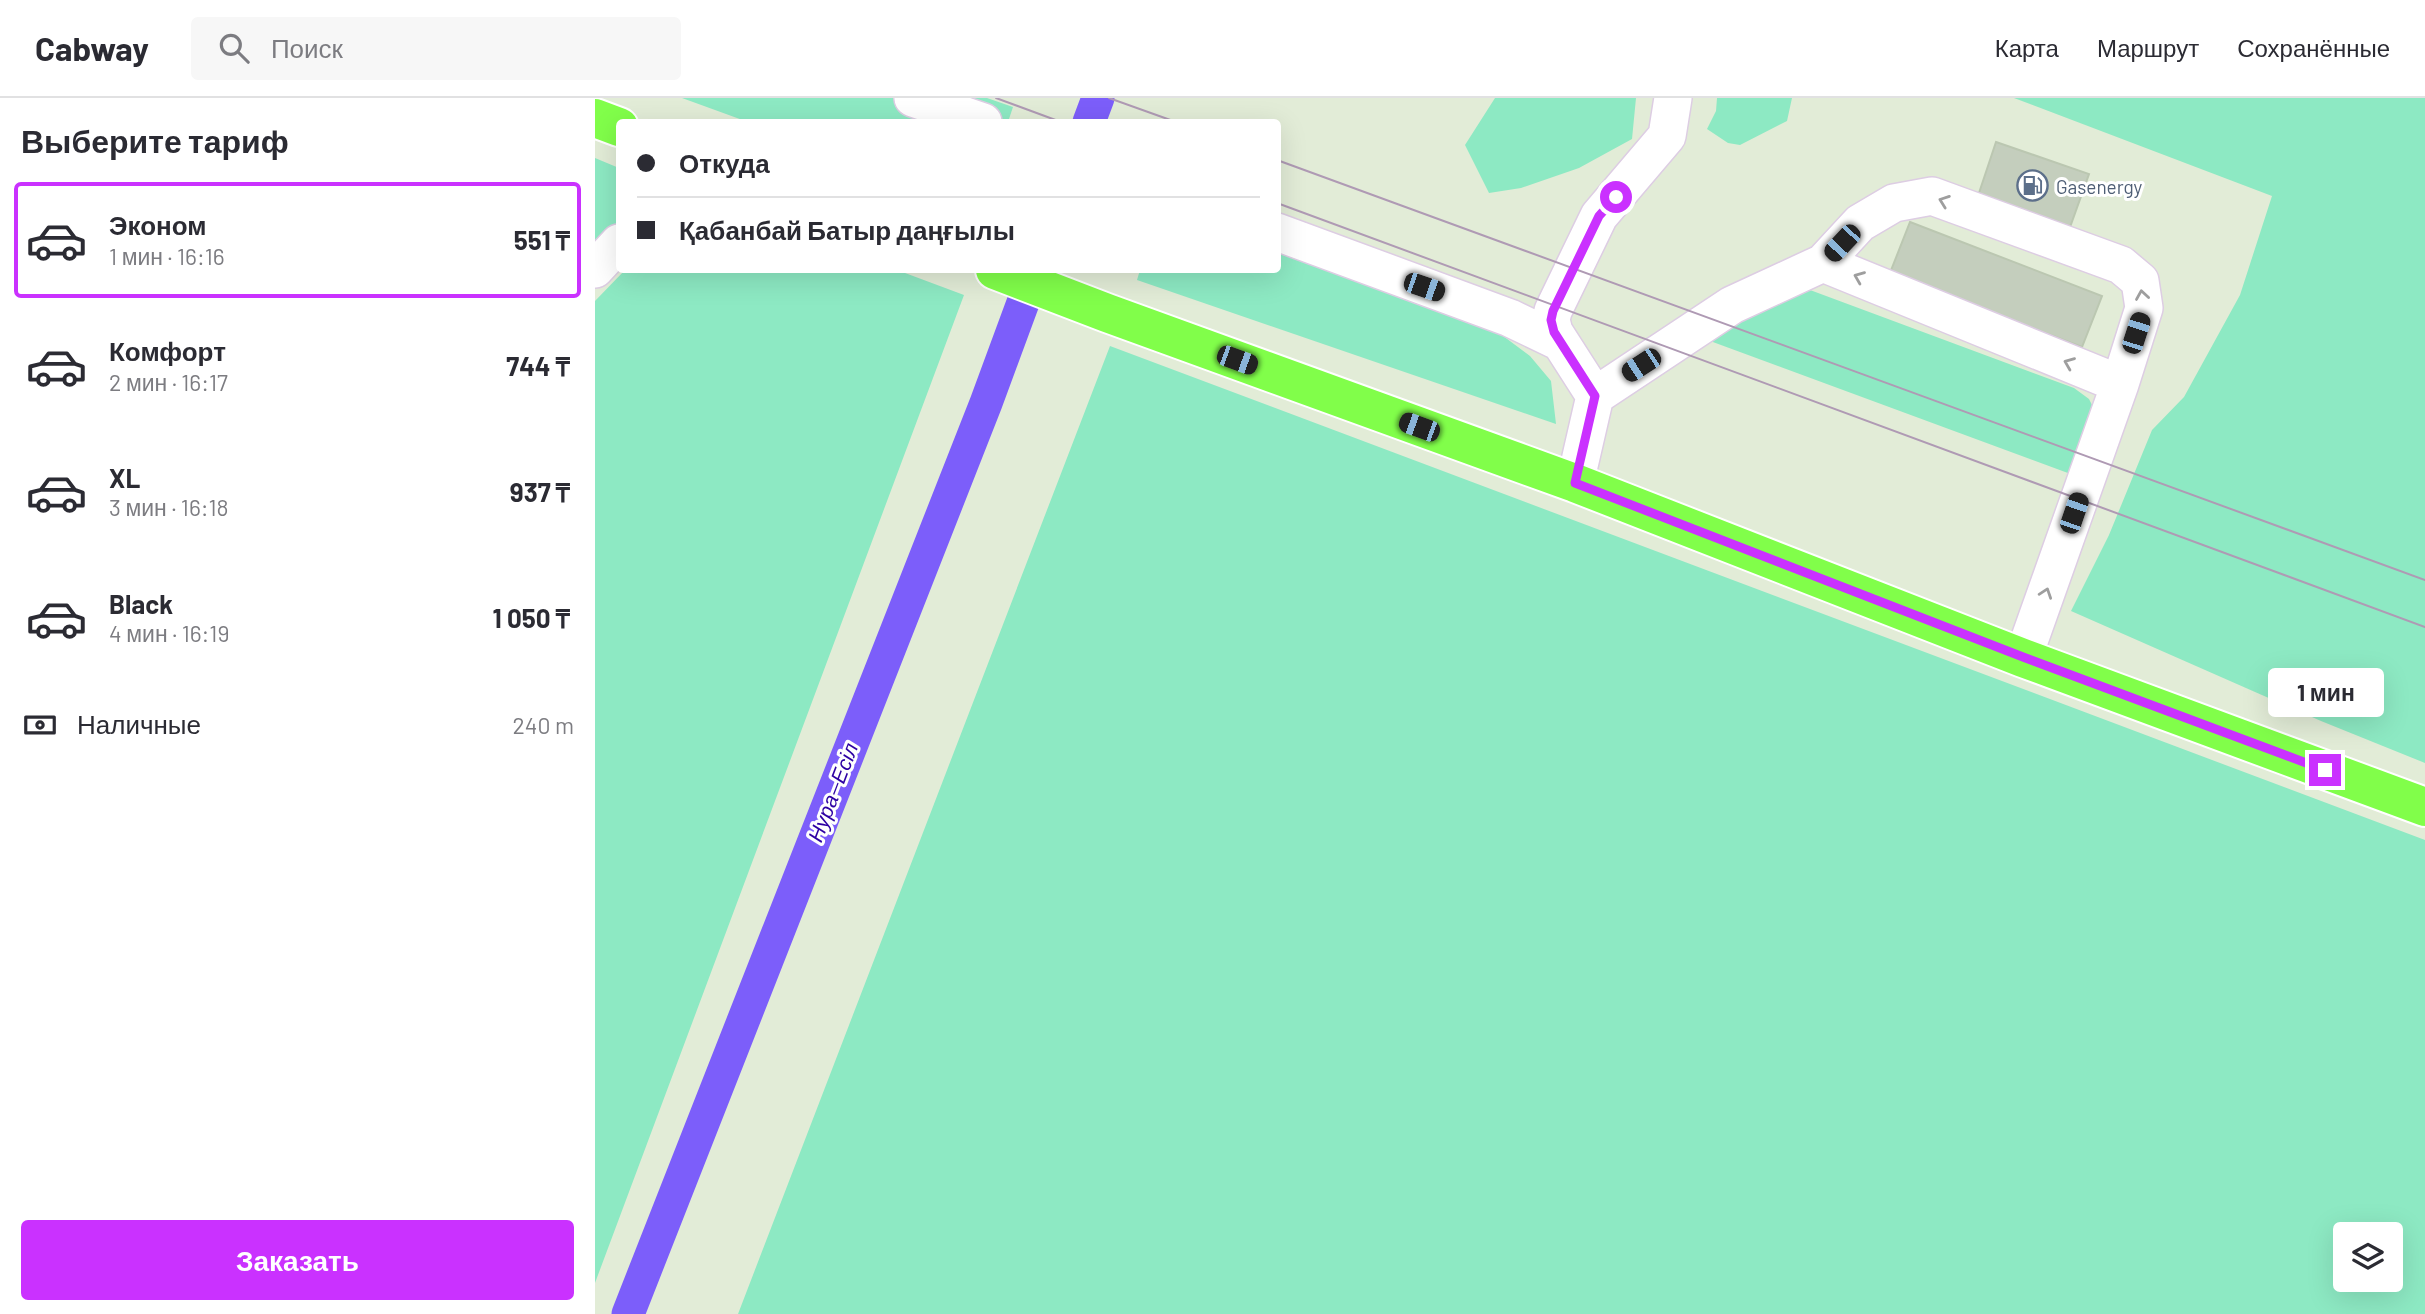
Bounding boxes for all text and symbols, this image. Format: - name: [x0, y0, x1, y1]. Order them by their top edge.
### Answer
- search box: [191, 17, 681, 80]
- text: Cabway: [35, 28, 149, 68]
- icon: search: [215, 29, 253, 67]
- text: Поиск: [271, 32, 343, 63]
- text: Карта: [1995, 33, 2059, 62]
- text: Маршрут: [2097, 33, 2199, 62]
- text: Сохранённые: [2237, 33, 2390, 62]
- text: Выберите тариф: [21, 121, 289, 159]
- text: Откуда: [679, 147, 770, 178]
- fuel station icon: Gasenergy: [2016, 169, 2050, 203]
- place label: Gasenergy: [2056, 175, 2143, 198]
- route start: [1600, 181, 1632, 213]
- one-way arrow: [1939, 195, 1951, 209]
- icon: car: [25, 209, 88, 272]
- text: Эконом: [109, 209, 207, 240]
- text: Қабанбай Батыр даңғылы: [679, 214, 1015, 245]
- car: [1820, 220, 1865, 266]
- text: 551 ₸: [514, 224, 570, 255]
- text: 1 мин · 16:16: [109, 242, 225, 270]
- car: [1401, 270, 1448, 304]
- one-way arrow: [1853, 272, 1865, 286]
- one-way arrow: [2135, 289, 2150, 301]
- car: [2120, 310, 2153, 356]
- icon: car: [25, 335, 88, 398]
- text: Комфорт: [109, 335, 226, 366]
- car: [1214, 343, 1261, 377]
- car: [1618, 345, 1665, 385]
- text: 744 ₸: [506, 350, 570, 381]
- one-way arrow: [2064, 358, 2076, 372]
- text: 2 мин · 16:17: [109, 368, 228, 396]
- car: [1396, 410, 1443, 444]
- icon: car: [25, 461, 88, 524]
- text: XL: [109, 462, 140, 493]
- text: 937 ₸: [510, 476, 570, 507]
- car: [2058, 490, 2091, 536]
- text: 3 мин · 16:18: [109, 493, 229, 521]
- icon: car: [25, 587, 88, 650]
- text: Black: [109, 588, 173, 619]
- one-way arrow: [2038, 588, 2052, 600]
- text: 1 050 ₸: [493, 602, 570, 633]
- text: 4 мин · 16:19: [109, 619, 229, 647]
- callout: 1 мин: [2267, 668, 2383, 718]
- text: 1 мин: [2297, 678, 2355, 706]
- icon: cash: [21, 706, 59, 744]
- text: Наличные: [77, 708, 201, 739]
- text: 240 m: [512, 711, 574, 739]
- water label: Нура—Есіл: [802, 739, 862, 845]
- route end: [2309, 754, 2341, 786]
- button: Заказать: [21, 1220, 574, 1300]
- map controls: [2333, 1222, 2403, 1292]
- button: layers: [2333, 1222, 2403, 1292]

